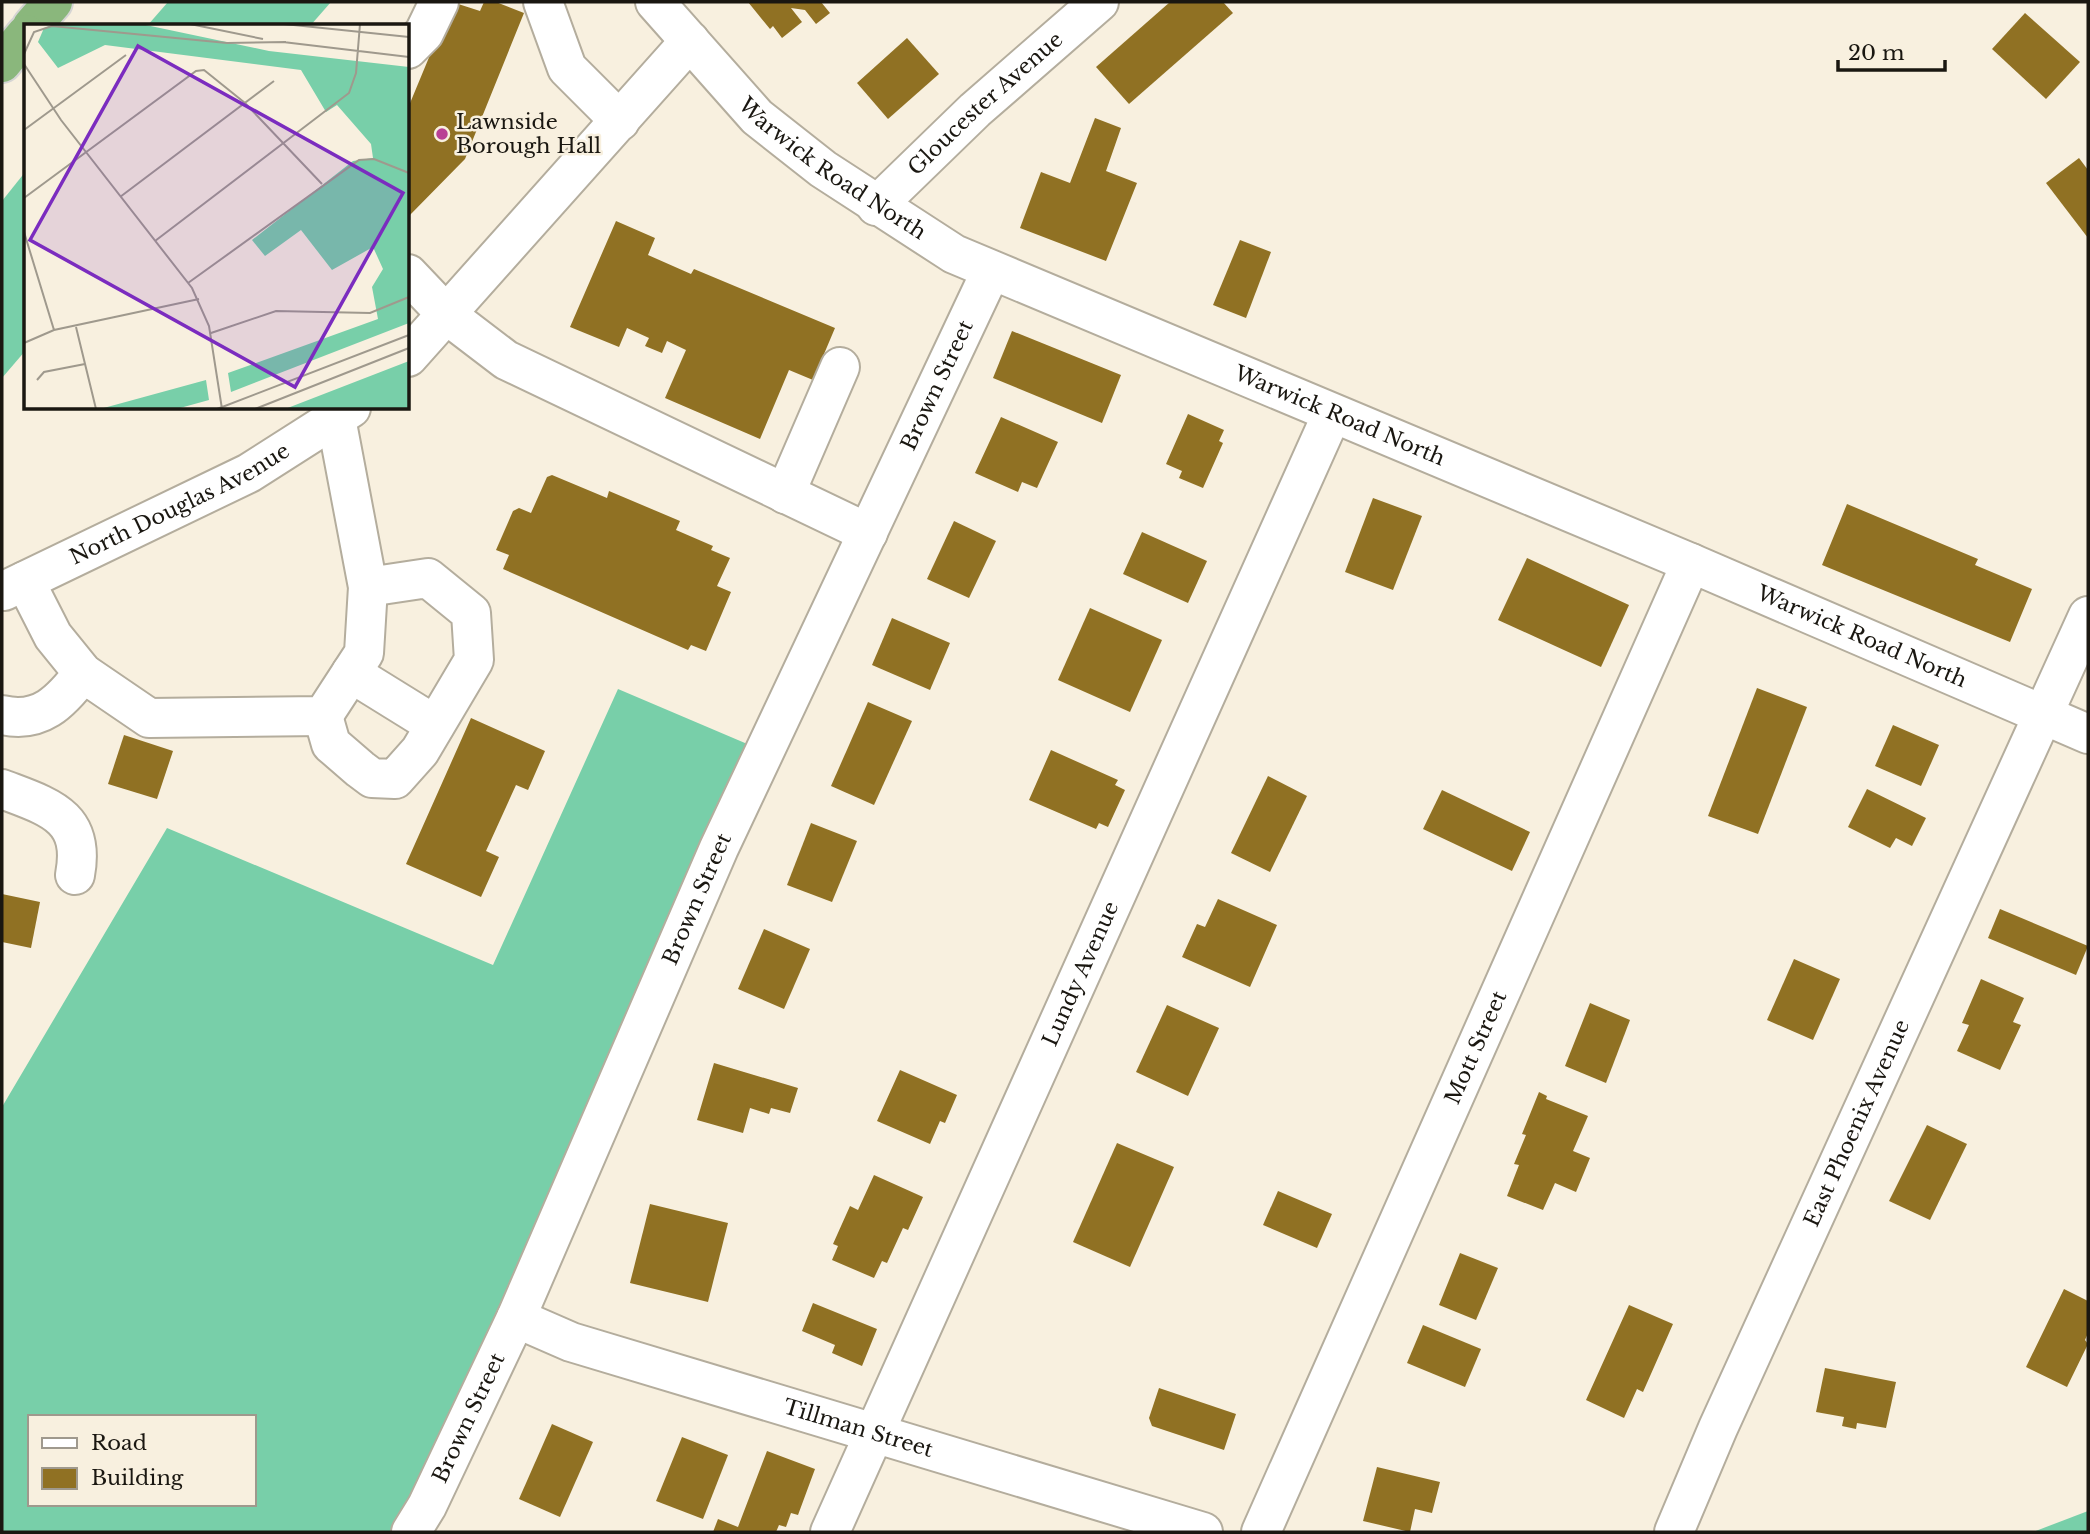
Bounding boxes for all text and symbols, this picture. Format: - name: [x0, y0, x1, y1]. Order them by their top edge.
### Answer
- inset map: [24, 24, 410, 410]
- street label: Gloucester Avenue: [903, 26, 1068, 181]
- scale bar: [1838, 28, 1945, 72]
- text: 20 m: [1848, 40, 1905, 66]
- street label: Warwick Road North: [732, 91, 931, 245]
- place label: Lawnside Borough Hall: [456, 109, 601, 159]
- marker: Lawnside Borough Hall: [434, 126, 450, 142]
- street label: Brown Street: [895, 316, 979, 455]
- street label: Warwick Road North: [1229, 360, 1449, 471]
- street label: North Douglas Avenue: [66, 438, 294, 570]
- street label: Warwick Road North: [1752, 580, 1971, 693]
- street label: Brown Street: [657, 829, 737, 969]
- street label: Lundy Avenue: [1037, 897, 1124, 1050]
- street label: Mott Street: [1440, 987, 1512, 1108]
- street label: East Phoenix Avenue: [1799, 1016, 1915, 1231]
- street label: Brown Street: [427, 1349, 511, 1487]
- street label: Tillman Street: [780, 1394, 936, 1463]
- legend: [28, 1415, 256, 1506]
- text: Road: [91, 1430, 147, 1456]
- text: Building: [91, 1465, 184, 1491]

